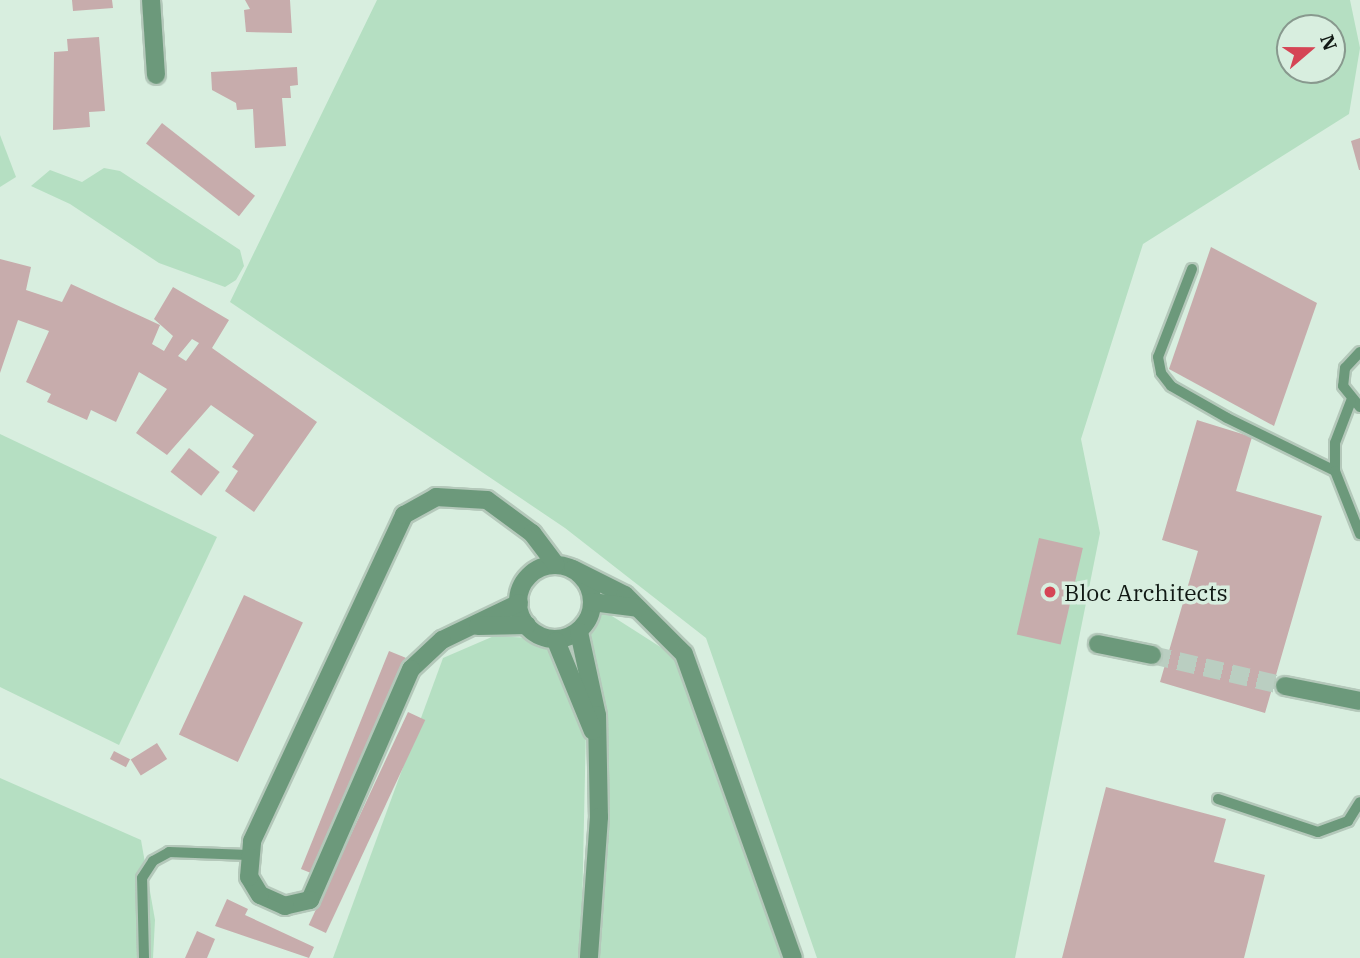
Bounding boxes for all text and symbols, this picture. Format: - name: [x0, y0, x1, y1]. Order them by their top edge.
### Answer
- north arrow: [1276, 14, 1346, 84]
- text: N: [1315, 31, 1343, 54]
- place label: Bloc Architects: [1064, 578, 1228, 606]
- marker: Bloc Architects: [1042, 584, 1058, 600]

